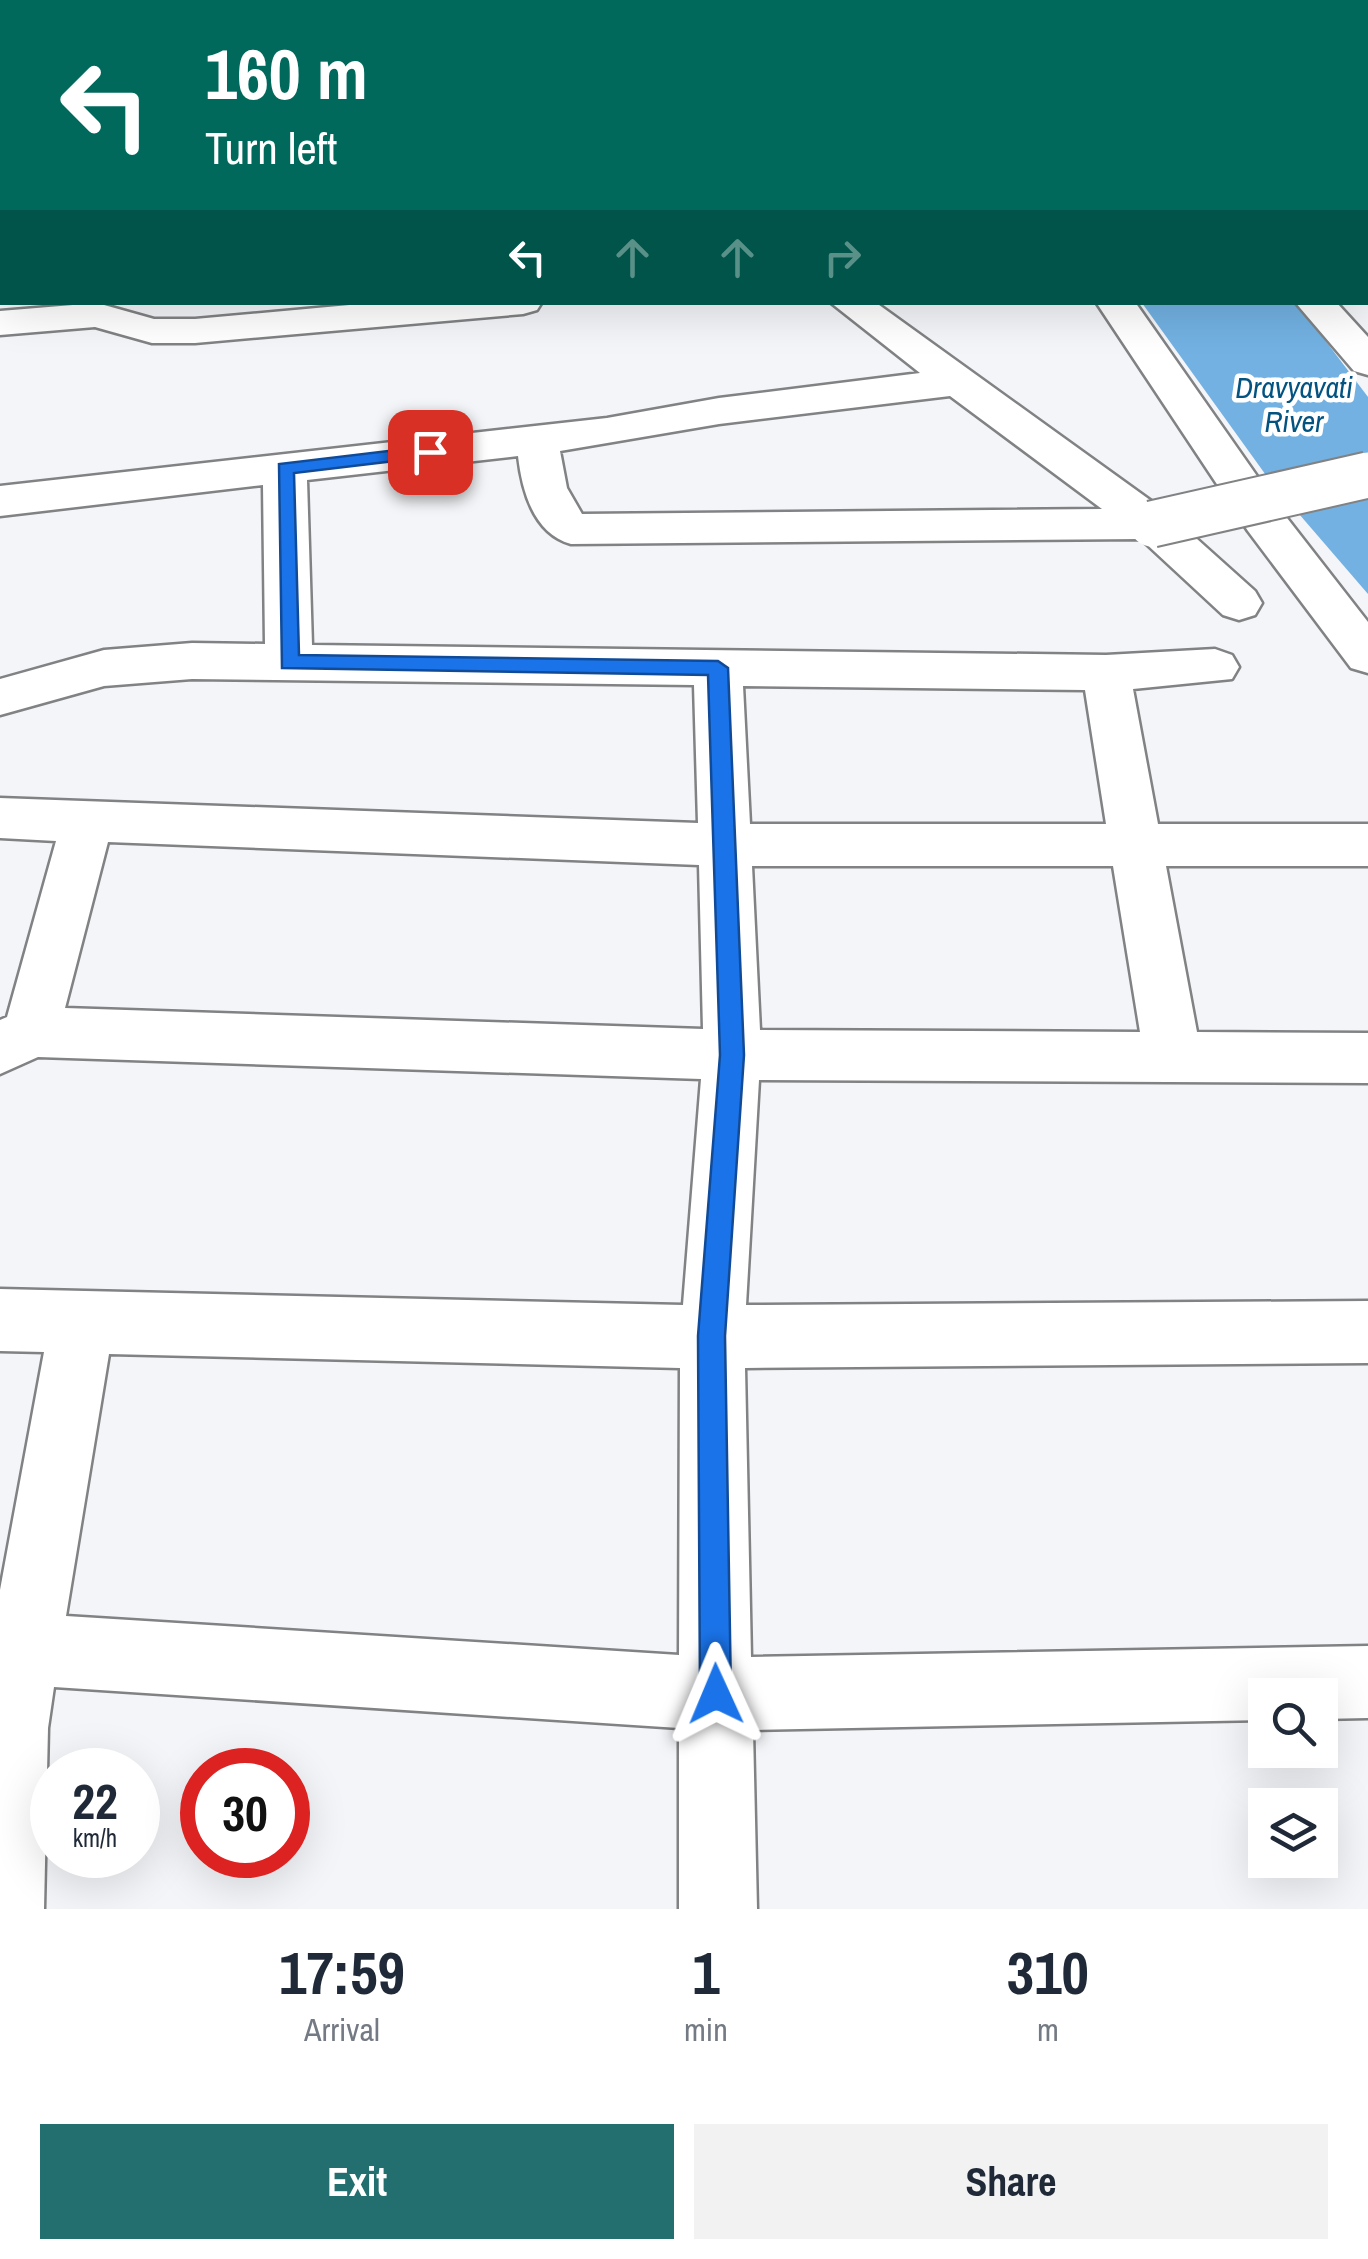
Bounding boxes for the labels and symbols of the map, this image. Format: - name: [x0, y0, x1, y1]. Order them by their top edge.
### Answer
- water label: Dravyavati River: [1235, 367, 1353, 441]
- pin: [388, 410, 473, 495]
- position arrow: [664, 1642, 768, 1746]
- speed limit sign: 30: [180, 1748, 310, 1878]

